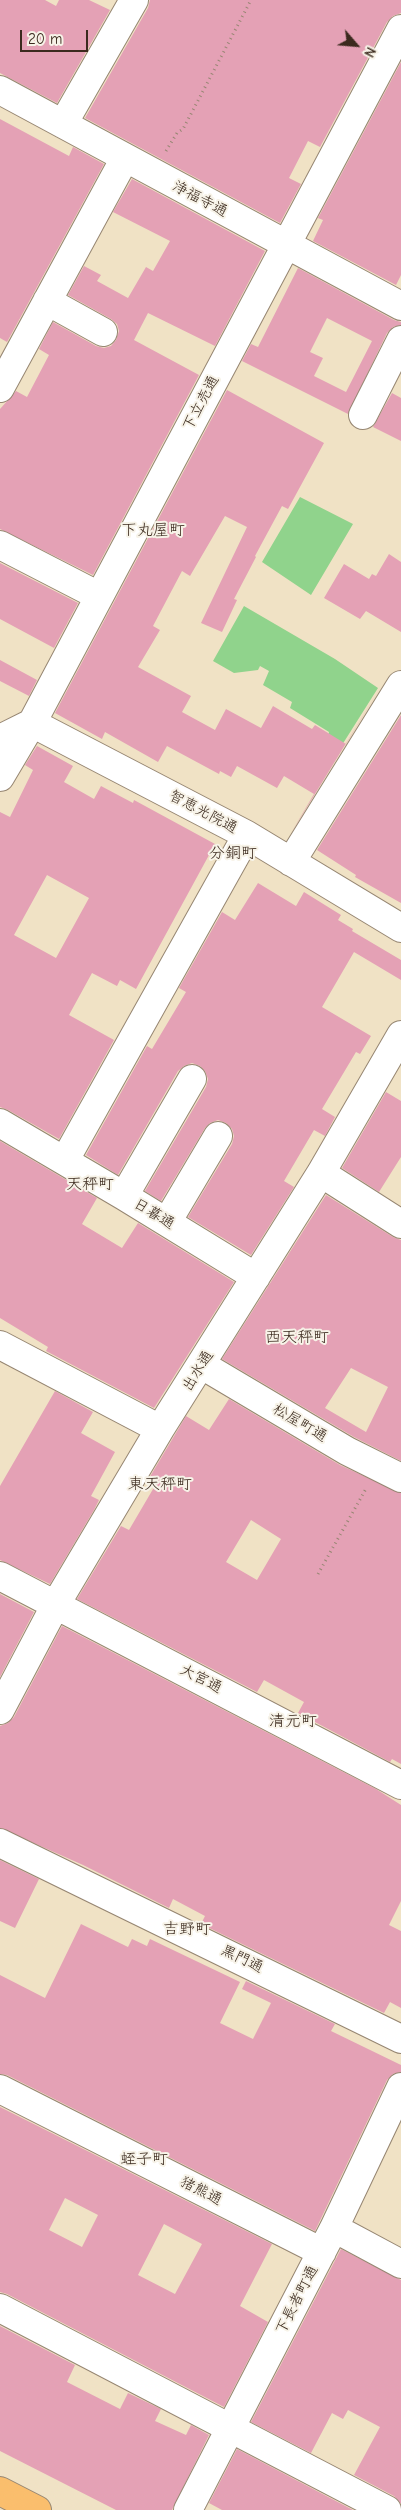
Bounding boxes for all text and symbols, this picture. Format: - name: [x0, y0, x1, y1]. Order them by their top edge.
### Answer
- scale bar: [22, 20, 90, 52]
- north arrow: [331, 20, 381, 70]
- text: 20 m: [28, 30, 62, 48]
- text: N: [360, 44, 379, 60]
- street label: 浄福寺通: [169, 177, 231, 221]
- street label: 下立売通: [179, 372, 223, 434]
- district label: 下丸屋町: [121, 520, 185, 540]
- street label: 智恵光院通: [166, 786, 240, 838]
- district label: 分銅町: [209, 843, 257, 863]
- district label: 天秤町: [66, 1174, 114, 1194]
- street label: 日暮通: [130, 1195, 178, 1233]
- district label: 西天秤町: [265, 1327, 329, 1347]
- street label: 出水通: [178, 1347, 218, 1395]
- street label: 松屋町通: [270, 1400, 330, 1446]
- district label: 東天秤町: [128, 1474, 192, 1494]
- street label: 大宮通: [177, 1661, 225, 1697]
- district label: 清元町: [269, 1711, 317, 1731]
- district label: 吉野町: [163, 1919, 211, 1939]
- street label: 黒門通: [218, 1941, 266, 1977]
- district label: 蛭子町: [120, 2149, 168, 2169]
- street label: 猪熊通: [177, 2173, 225, 2209]
- street label: 下長者町通: [272, 2263, 322, 2337]

